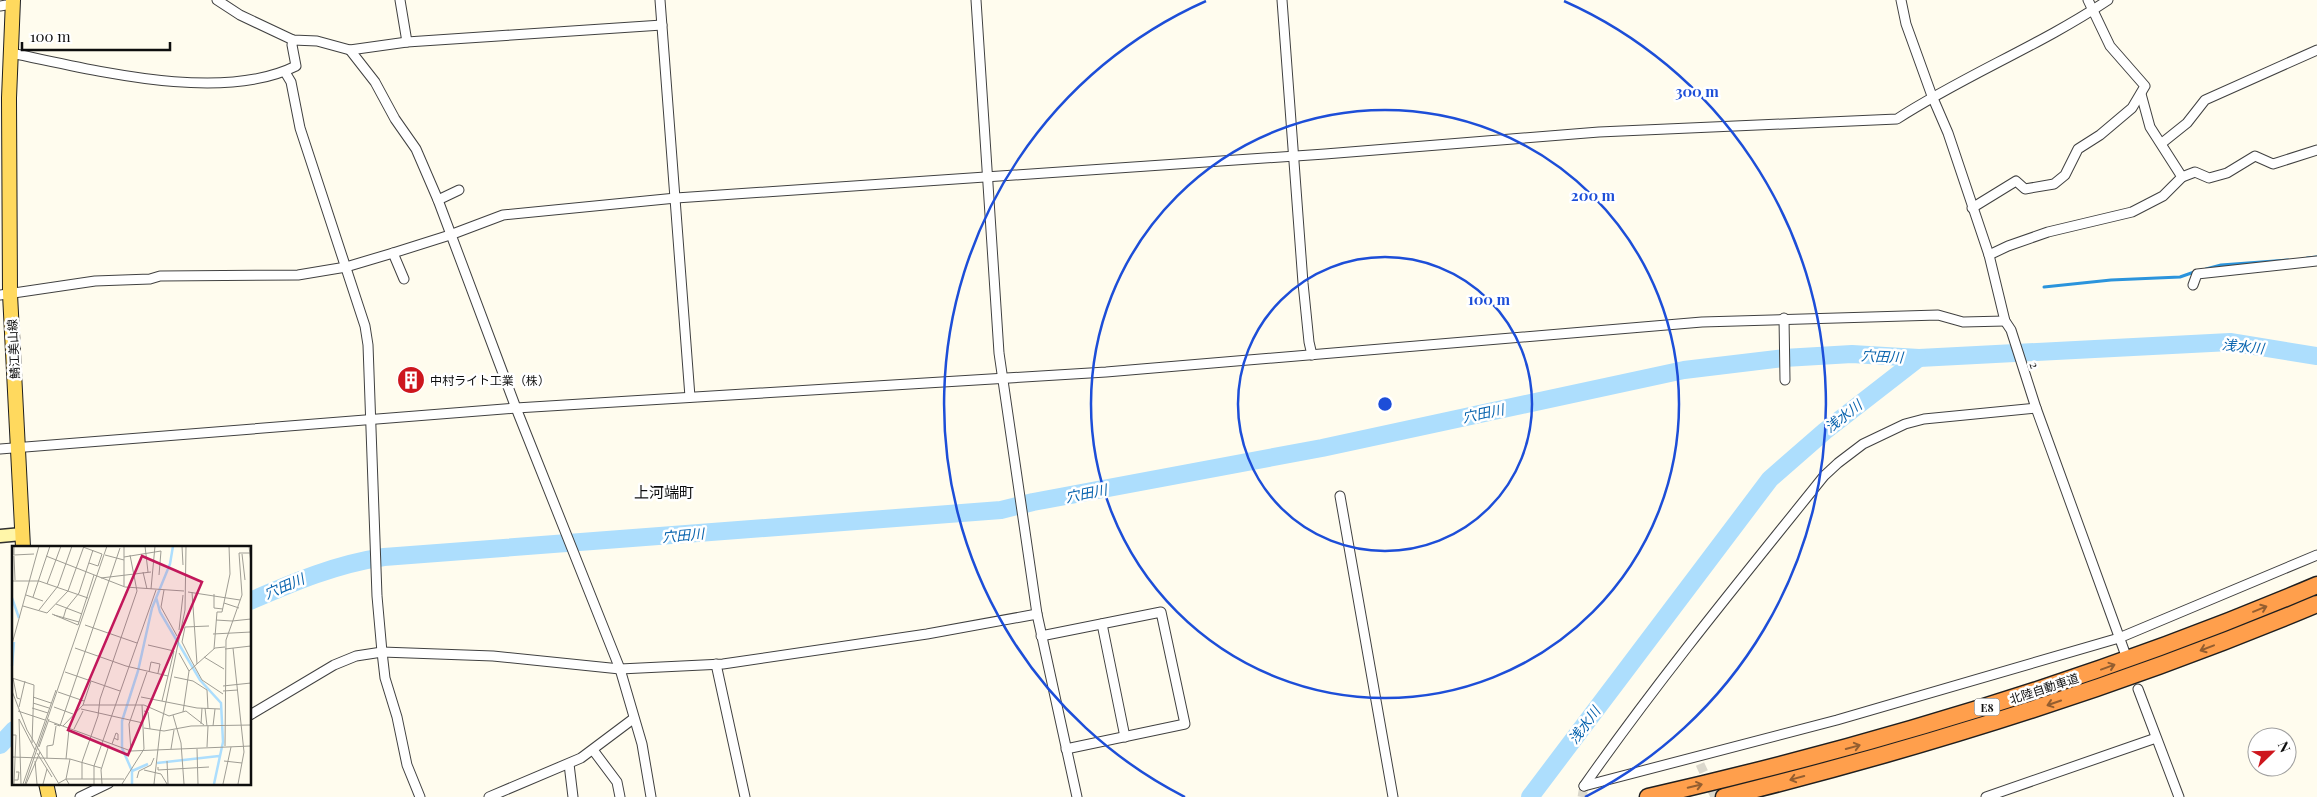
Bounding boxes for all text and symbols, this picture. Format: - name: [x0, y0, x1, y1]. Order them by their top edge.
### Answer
- scale bar: [22, 20, 170, 52]
- text: 100 m: [30, 26, 71, 46]
- text: 300 m: [1675, 81, 1719, 101]
- text: 200 m: [1571, 185, 1616, 205]
- text: 100 m: [1468, 289, 1511, 309]
- street label: 鯖江美山線: [3, 319, 23, 379]
- water label: 浅水川: [2221, 334, 2267, 358]
- water label: 穴田川: [1861, 345, 1905, 367]
- street label: 2: [2027, 360, 2044, 370]
- building icon: 中村ライト工業（株）: [396, 365, 426, 395]
- place label: 中村ライト工業（株）: [430, 372, 550, 388]
- water label: 浅水川: [1821, 394, 1867, 436]
- centre of rings: [1376, 395, 1394, 413]
- water label: 穴田川: [1460, 399, 1507, 427]
- water label: 穴田川: [1064, 479, 1110, 506]
- district label: 上河端町: [634, 482, 694, 502]
- water label: 穴田川: [661, 524, 707, 546]
- inset map: [12, 546, 251, 784]
- water label: 穴田川: [261, 568, 309, 603]
- one-way arrow: [2252, 604, 2267, 614]
- one-way arrow: [2200, 644, 2215, 653]
- one-way arrow: [2100, 662, 2115, 671]
- street label: 北陸自動車道: [2007, 669, 2081, 707]
- road number: E8: [1974, 699, 2000, 716]
- one-way arrow: [2047, 699, 2062, 708]
- water label: 浅水川: [1564, 701, 1605, 747]
- north arrow: [2247, 727, 2297, 777]
- text: N: [2274, 738, 2295, 755]
- one-way arrow: [1844, 741, 1860, 751]
- one-way arrow: [1790, 774, 1806, 784]
- one-way arrow: [1687, 781, 1703, 790]

